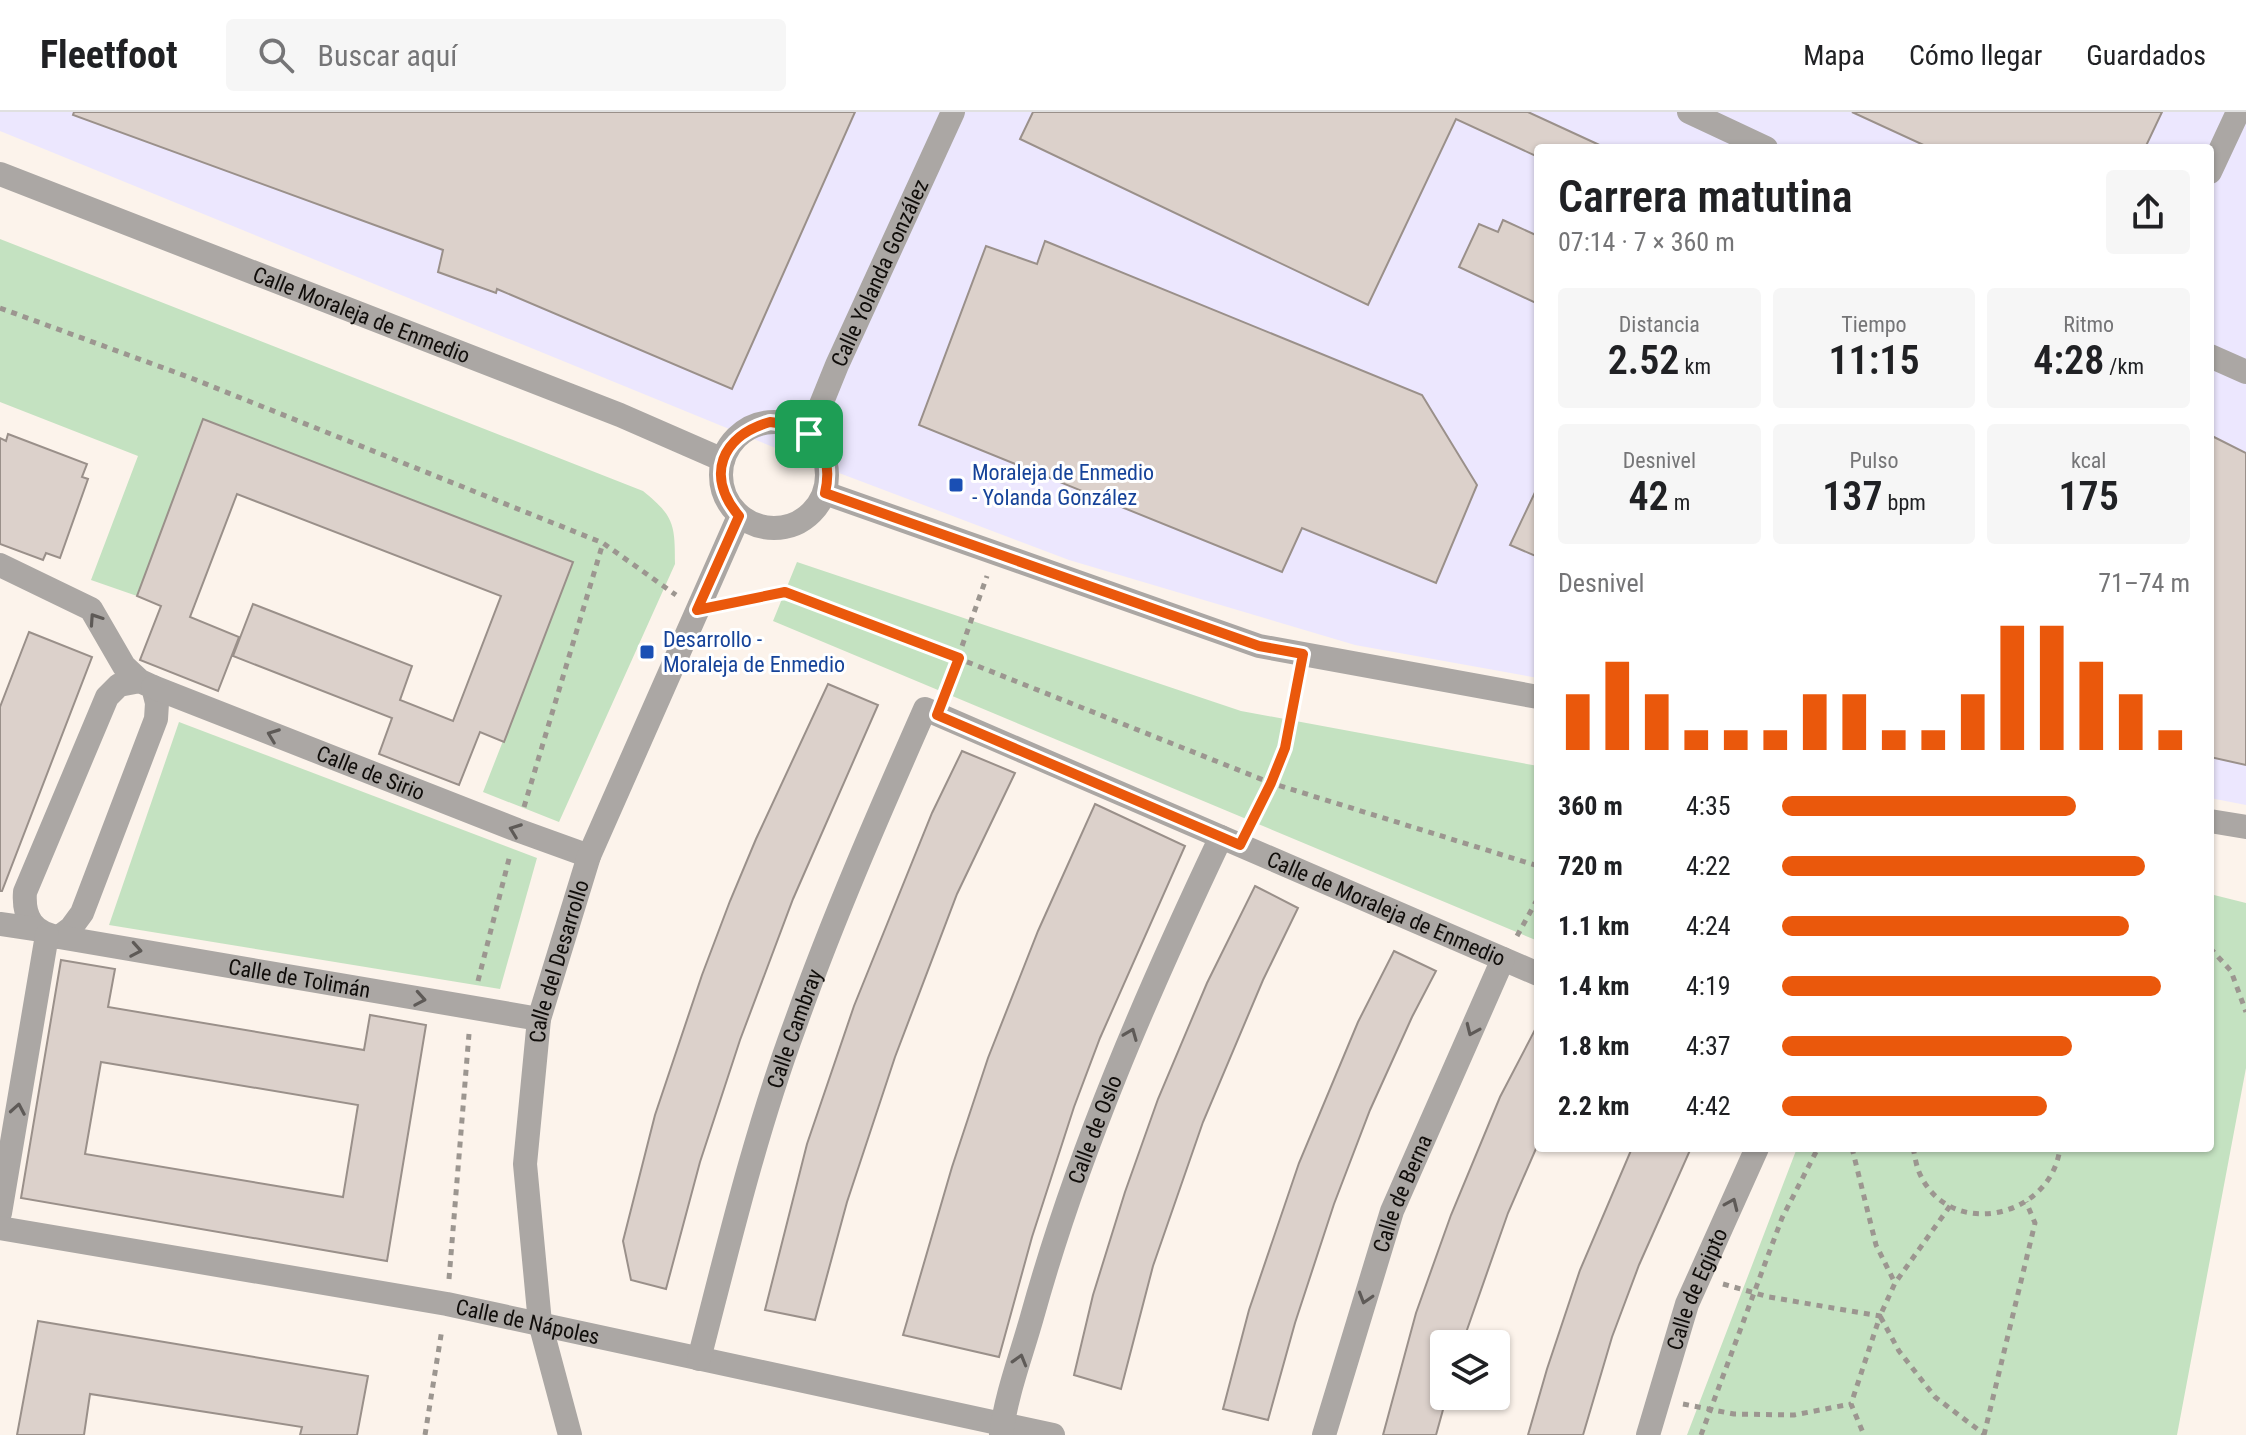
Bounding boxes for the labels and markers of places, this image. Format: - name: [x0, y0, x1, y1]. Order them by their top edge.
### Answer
- pin: [775, 400, 843, 468]
- place label: Moraleja de Enmedio - Yolanda González: [972, 460, 1154, 510]
- marker: Moraleja de Enmedio - Yolanda González: [947, 476, 965, 494]
- place label: Desarrollo - Moraleja de Enmedio: [663, 627, 845, 677]
- marker: Desarrollo - Moraleja de Enmedio: [638, 643, 656, 661]

